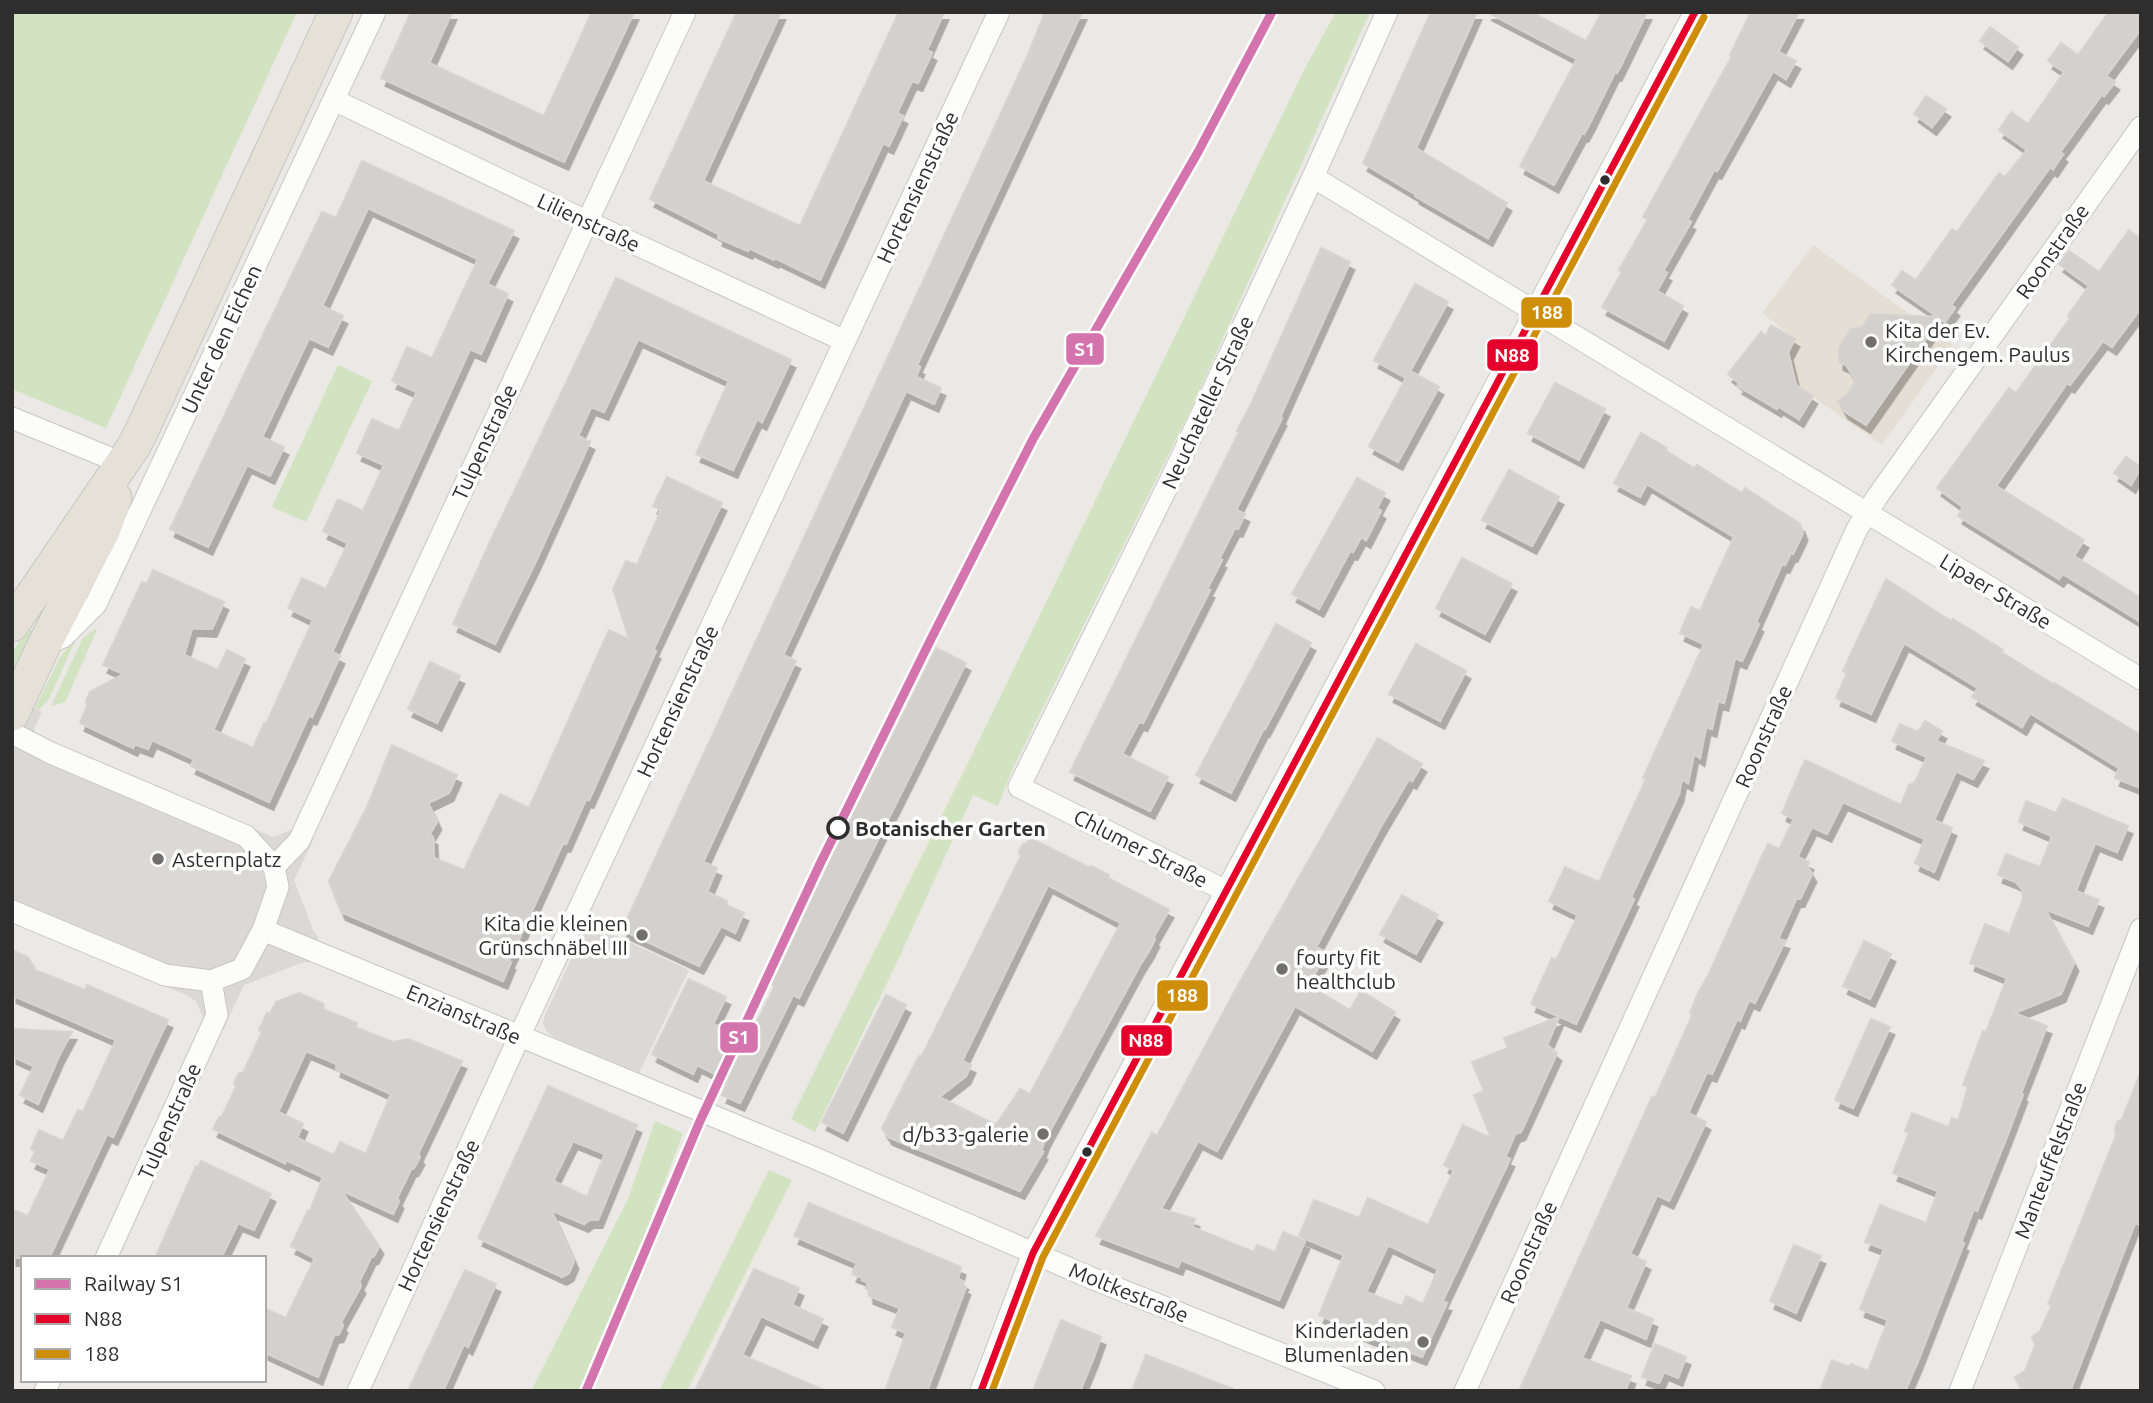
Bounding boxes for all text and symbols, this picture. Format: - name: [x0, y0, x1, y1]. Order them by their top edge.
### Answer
- street label: Hortensienstraße: [871, 107, 963, 267]
- unlabelled marker: [1598, 173, 1612, 187]
- street label: Lilienstraße: [534, 188, 644, 256]
- street label: Roonstraße: [2011, 199, 2093, 303]
- street label: Unter den Eichen: [176, 261, 266, 417]
- line badge: 188: [1520, 296, 1573, 329]
- text: 188: [1531, 301, 1563, 323]
- street label: Neuchateller Straße: [1156, 311, 1258, 493]
- place label: Kita der Ev. Kirchengem. Paulus: [1885, 318, 2070, 366]
- line badge: S1: [1065, 332, 1105, 366]
- marker: Kita der Ev. Kirchengem. Paulus: [1863, 334, 1879, 350]
- text: S1: [1074, 338, 1096, 360]
- line badge: N88: [1486, 338, 1539, 372]
- text: N88: [1494, 344, 1530, 366]
- street label: Tulpenstraße: [447, 380, 521, 504]
- street label: Lipaer Straße: [1936, 548, 2056, 634]
- street label: Hortensienstraße: [631, 621, 723, 781]
- street label: Roonstraße: [1730, 681, 1796, 791]
- street label: Chlumer Straße: [1070, 804, 1212, 892]
- place label: Botanischer Garten: [855, 816, 1046, 840]
- marker: Botanischer Garten: [827, 817, 849, 839]
- place label: Asternplatz: [172, 847, 281, 871]
- marker: Asternplatz: [150, 851, 166, 867]
- place label: Kita die kleinen Grünschnäbel III: [478, 911, 628, 959]
- marker: Kita die kleinen Grünschnäbel III: [634, 927, 650, 943]
- place label: fourty fit healthclub: [1296, 945, 1396, 993]
- marker: fourty fit healthclub: [1274, 961, 1290, 977]
- street label: Enzianstraße: [403, 979, 525, 1049]
- line badge: 188: [1156, 979, 1209, 1012]
- text: 188: [1166, 984, 1198, 1006]
- line badge: S1: [719, 1021, 759, 1054]
- line badge: N88: [1120, 1024, 1173, 1057]
- text: S1: [728, 1026, 750, 1048]
- text: N88: [1128, 1029, 1164, 1051]
- street label: Tulpenstraße: [133, 1059, 205, 1183]
- street label: Manteuffelstraße: [2009, 1078, 2091, 1242]
- place label: d/b33-galerie: [902, 1122, 1029, 1146]
- marker: d/b33-galerie: [1035, 1126, 1051, 1142]
- street label: Hortensienstraße: [392, 1135, 484, 1295]
- unlabelled marker: [1080, 1145, 1094, 1159]
- street label: Roonstraße: [1495, 1197, 1561, 1307]
- legend: [21, 1256, 266, 1382]
- street label: Moltkestraße: [1066, 1257, 1192, 1327]
- text: Railway S1: [84, 1271, 183, 1295]
- text: N88: [84, 1306, 123, 1330]
- place label: Kinderladen Blumenladen: [1284, 1318, 1409, 1366]
- marker: Kinderladen Blumenladen: [1415, 1334, 1431, 1350]
- text: 188: [84, 1341, 120, 1365]

